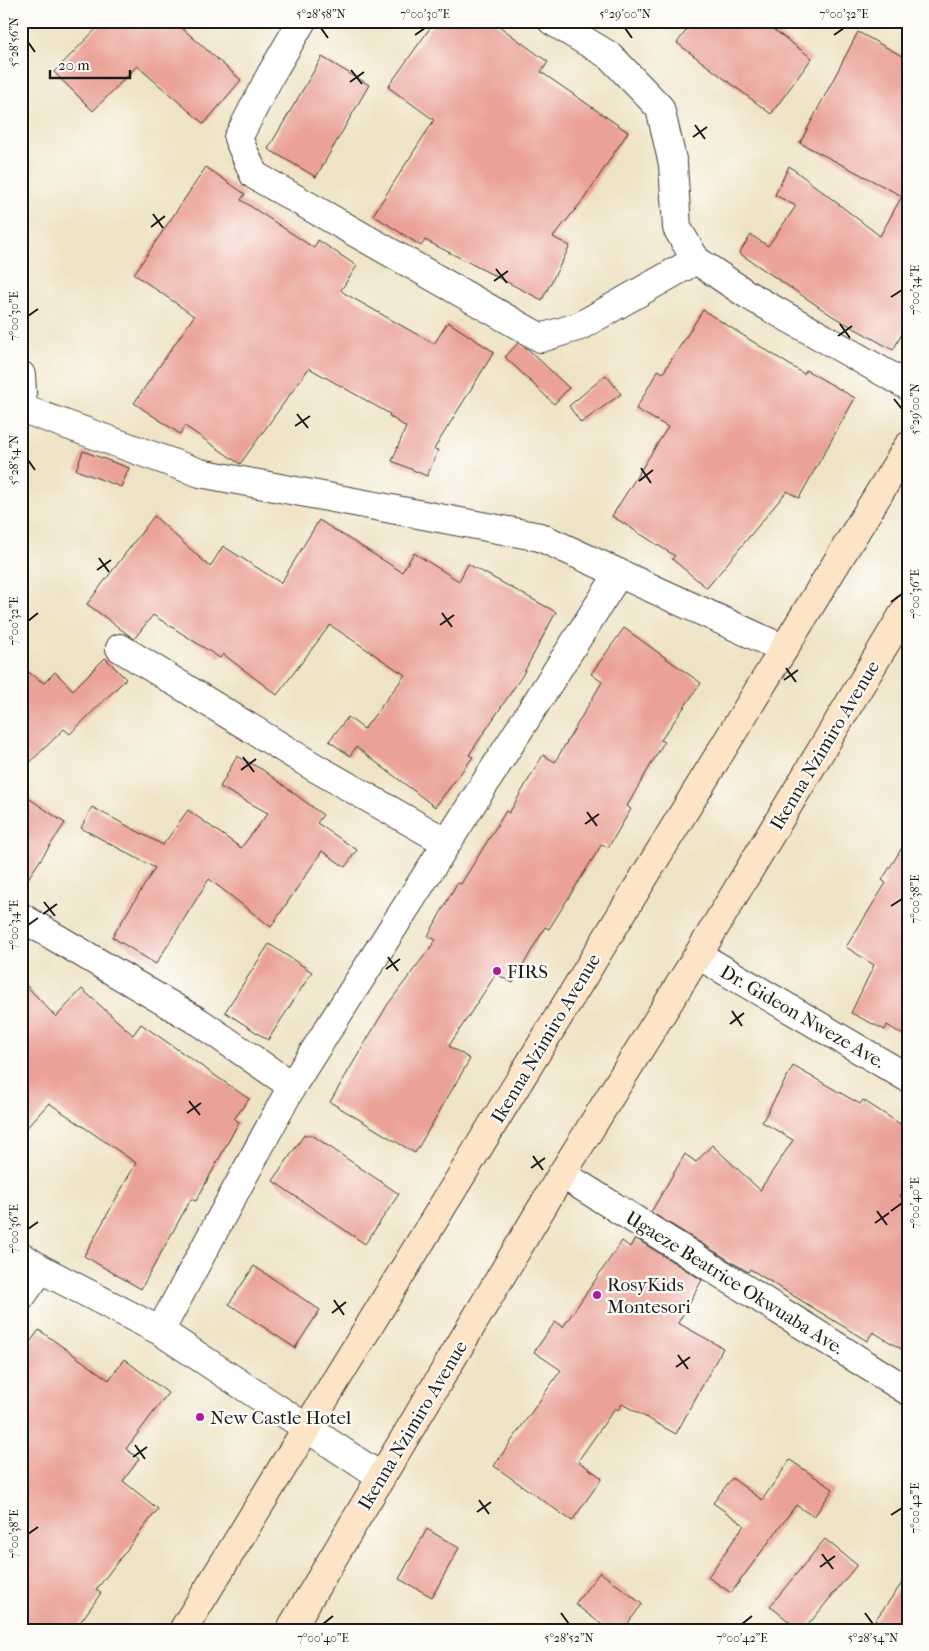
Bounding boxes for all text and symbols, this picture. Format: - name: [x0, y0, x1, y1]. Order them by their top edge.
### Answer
- text: 5°28'58"N: [296, 7, 346, 21]
- text: 7°00'30"E: [400, 7, 450, 21]
- text: 5°29'00"N: [599, 7, 651, 21]
- text: 7°00'32"E: [819, 7, 869, 21]
- text: 5°28'56"N: [7, 17, 21, 67]
- scale bar: [50, 48, 130, 80]
- text: 20 m: [58, 56, 90, 74]
- text: 7°00'34"E: [908, 265, 922, 315]
- text: 7°00'30"E: [7, 291, 21, 341]
- text: 5°29'00"N: [908, 383, 922, 435]
- text: 5°28'54"N: [7, 435, 21, 485]
- text: 7°00'36"E: [908, 569, 922, 619]
- text: 7°00'32"E: [7, 596, 21, 646]
- street label: Ikenna Nzimiro Avenue: [766, 657, 884, 834]
- text: 7°00'38"E: [908, 875, 922, 923]
- text: 7°00'34"E: [7, 900, 21, 950]
- street label: Ikenna Nzimiro Avenue: [487, 950, 605, 1127]
- place label: FIRS: [507, 961, 548, 983]
- street label: Dr. Gideon Nweze Ave.: [716, 961, 889, 1073]
- marker: FIRS: [491, 965, 503, 977]
- text: 7°00'40"E: [908, 1177, 922, 1229]
- text: 7°00'36"E: [7, 1204, 21, 1254]
- street label: Ugaeze Beatrice Okwuaba Ave.: [621, 1206, 848, 1359]
- place label: RosyKids Montesori: [607, 1274, 691, 1318]
- marker: RosyKids Montesori: [591, 1289, 603, 1301]
- street label: Ikenna Nzimiro Avenue: [354, 1337, 472, 1514]
- place label: New Castle Hotel: [210, 1407, 351, 1429]
- marker: New Castle Hotel: [194, 1411, 206, 1423]
- text: 7°00'42"E: [908, 1482, 922, 1534]
- text: 7°00'38"E: [7, 1510, 21, 1558]
- text: 7°00'40"E: [297, 1631, 349, 1645]
- text: 5°28'52"N: [544, 1631, 594, 1645]
- text: 7°00'42"E: [716, 1631, 768, 1645]
- text: 5°28'54"N: [848, 1631, 898, 1645]

